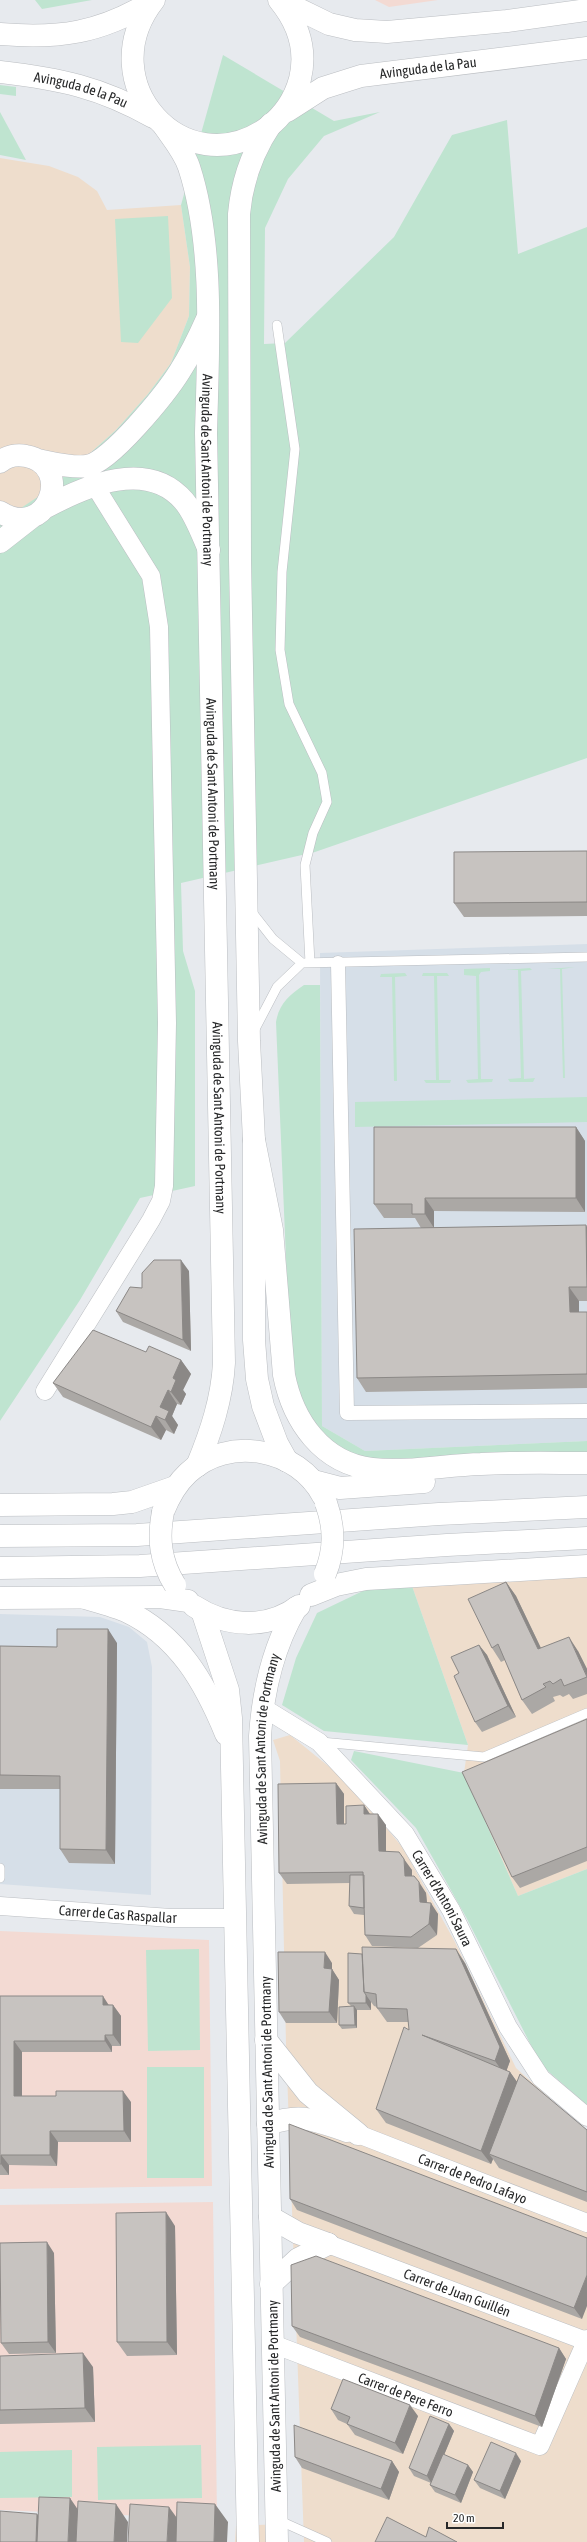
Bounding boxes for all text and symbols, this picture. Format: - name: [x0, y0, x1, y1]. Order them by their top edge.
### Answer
- street label: Avinguda de la Pau: [379, 54, 477, 82]
- street label: Avinguda de la Pau: [33, 69, 130, 111]
- street label: Avinguda de Sant Antoni de Portmany: [198, 374, 217, 566]
- street label: Avinguda de Sant Antoni de Portmany: [203, 698, 223, 890]
- street label: Avinguda de Sant Antoni de Portmany: [209, 1022, 229, 1214]
- street label: Avinguda de Sant Antoni de Portmany: [252, 1651, 283, 1844]
- street label: Carrer d'Antoni Saura: [409, 1847, 475, 1949]
- street label: Carrer de Cas Raspallar: [58, 1902, 177, 1926]
- street label: Avinguda de Sant Antoni de Portmany: [257, 1976, 277, 2168]
- street label: Carrer de Pedro Lafayo: [416, 2150, 529, 2207]
- street label: Carrer de Juan Guillén: [402, 2265, 513, 2320]
- street label: Avinguda de Sant Antoni de Portmany: [264, 2300, 284, 2492]
- street label: Carrer de Pere Ferro: [356, 2369, 455, 2420]
- scale bar: [447, 2504, 503, 2530]
- text: 20 m: [453, 2511, 475, 2525]

